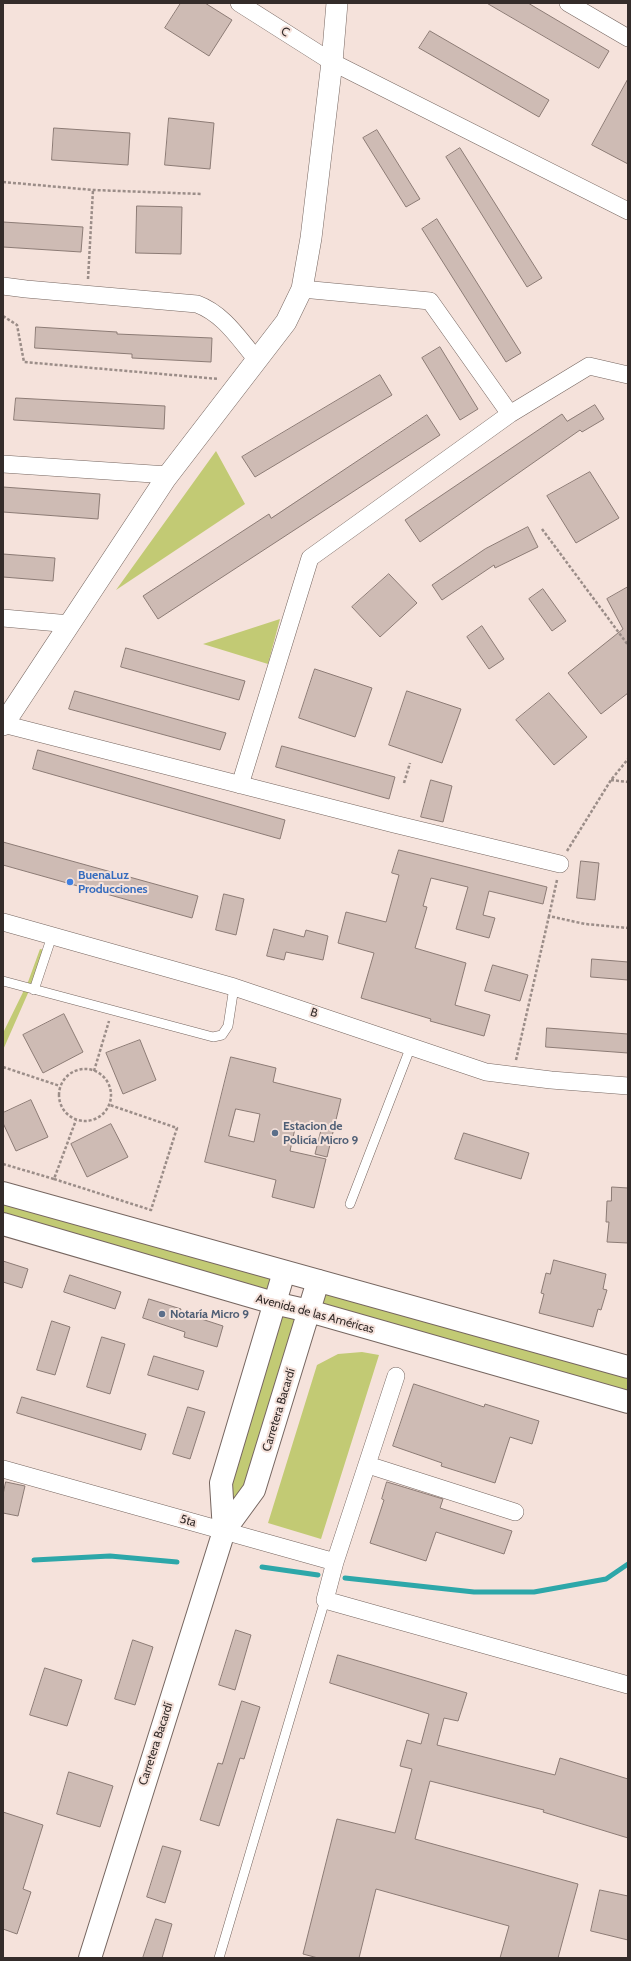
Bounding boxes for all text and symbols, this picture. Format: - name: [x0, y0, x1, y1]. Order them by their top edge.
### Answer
- street label: C: [278, 24, 292, 40]
- place label: BuenaLuz Producciones: [78, 868, 148, 896]
- marker: BuenaLuz Producciones: [65, 877, 75, 887]
- street label: B: [308, 1005, 320, 1021]
- place label: Estacion de Policía Micro 9: [283, 1119, 358, 1147]
- marker: Estacion de Policía Micro 9: [270, 1128, 280, 1138]
- street label: Avenida de las Américas: [254, 1291, 376, 1337]
- place label: Notaría Micro 9: [170, 1307, 249, 1321]
- marker: Notaría Micro 9: [157, 1309, 167, 1319]
- street label: Carretera Bacardí: [260, 1367, 298, 1453]
- street label: 5ta: [178, 1512, 198, 1530]
- street label: Carretera Bacardí: [136, 1701, 176, 1787]

